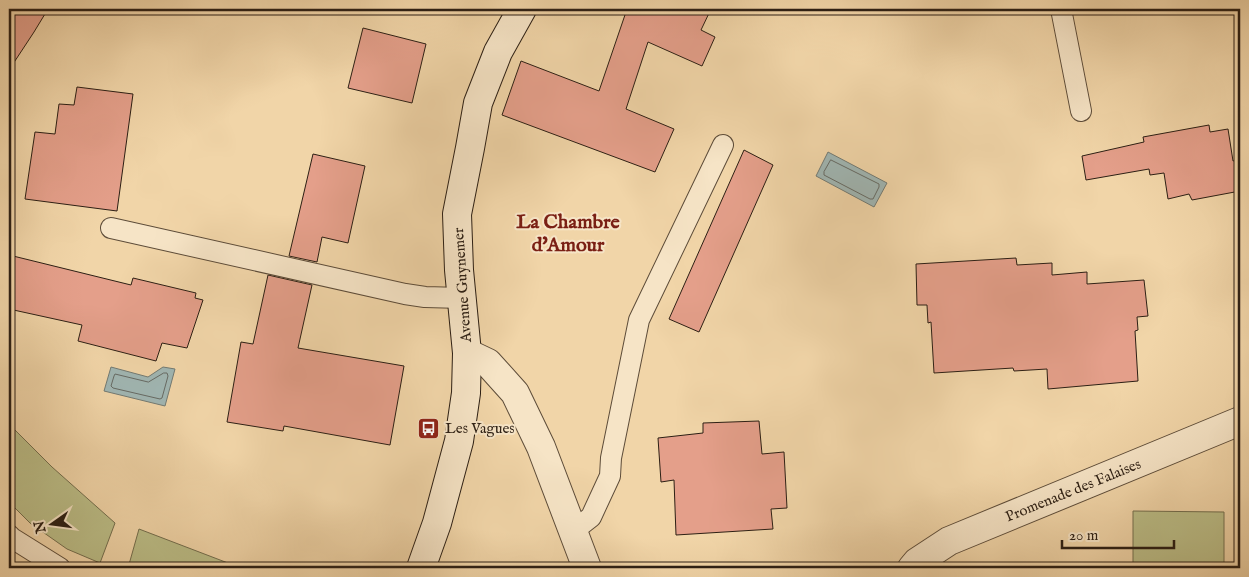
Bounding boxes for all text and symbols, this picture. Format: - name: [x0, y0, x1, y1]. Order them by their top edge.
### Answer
- district label: La Chambre d'Amour: [516, 210, 620, 258]
- street label: Avenue Guynemer: [449, 226, 476, 344]
- bus stop icon: Les Vagues: [417, 416, 441, 440]
- place label: Les Vagues: [445, 419, 515, 438]
- street label: Promenade des Falaises: [1003, 455, 1144, 526]
- north arrow: [28, 500, 78, 550]
- scale bar: [1062, 517, 1174, 549]
- text: N: [30, 519, 51, 536]
- text: 20 m: [1069, 526, 1099, 545]

